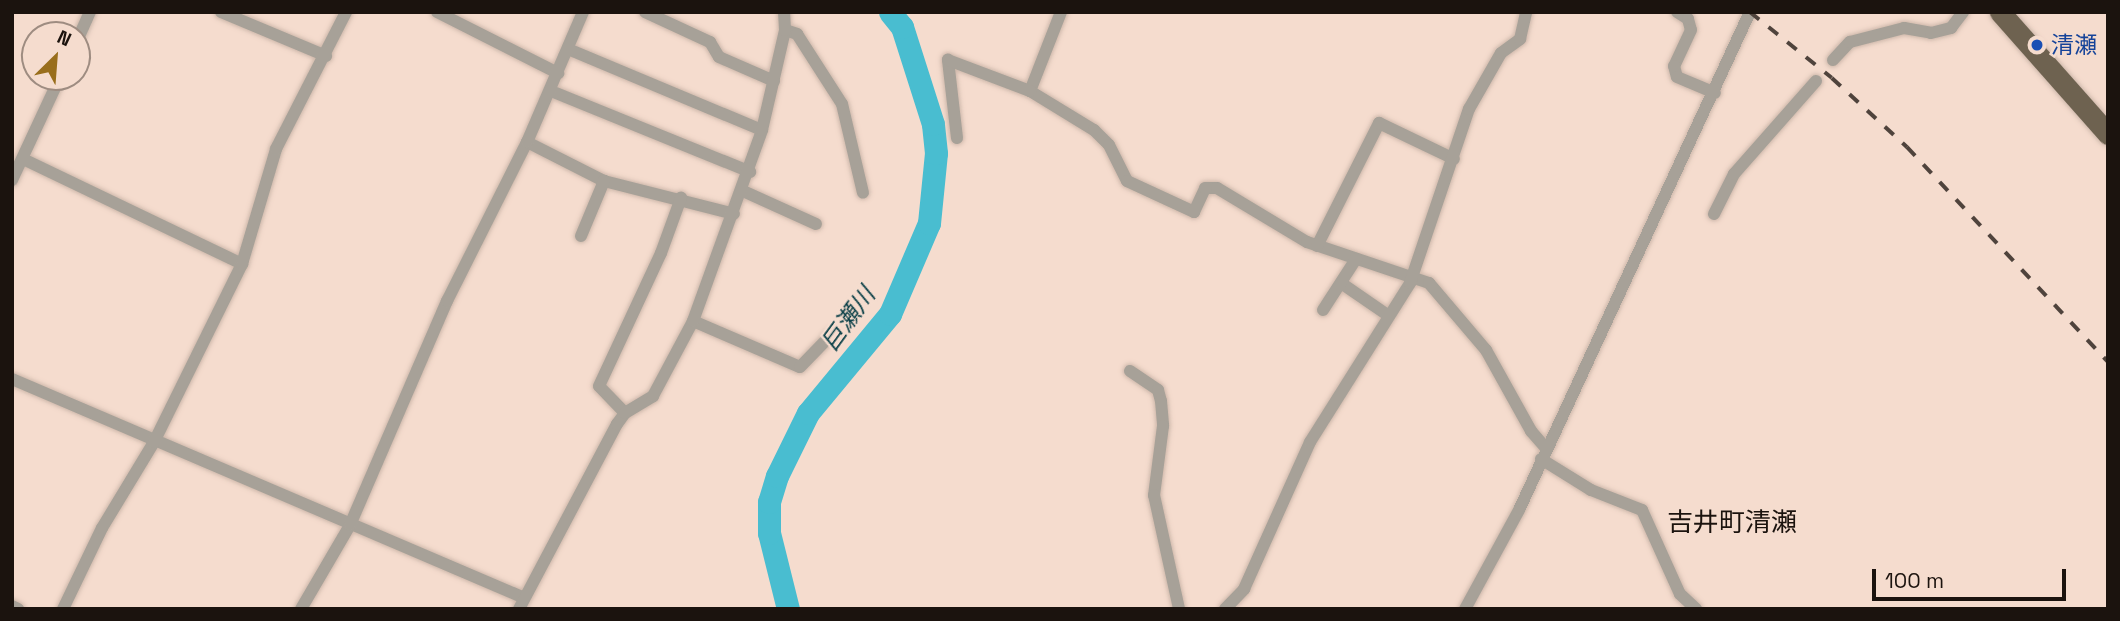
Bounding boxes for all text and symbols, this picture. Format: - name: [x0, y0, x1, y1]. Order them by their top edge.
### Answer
- north arrow: [21, 21, 91, 91]
- text: N: [53, 24, 75, 52]
- place label: 清瀬: [2051, 31, 2097, 59]
- marker: 清瀬: [2029, 37, 2045, 53]
- water label: 巨瀬川: [815, 281, 881, 357]
- district label: 吉井町清瀬: [1667, 507, 1797, 539]
- scale bar: [1875, 554, 2069, 598]
- text: 100 m: [1885, 567, 1944, 594]

